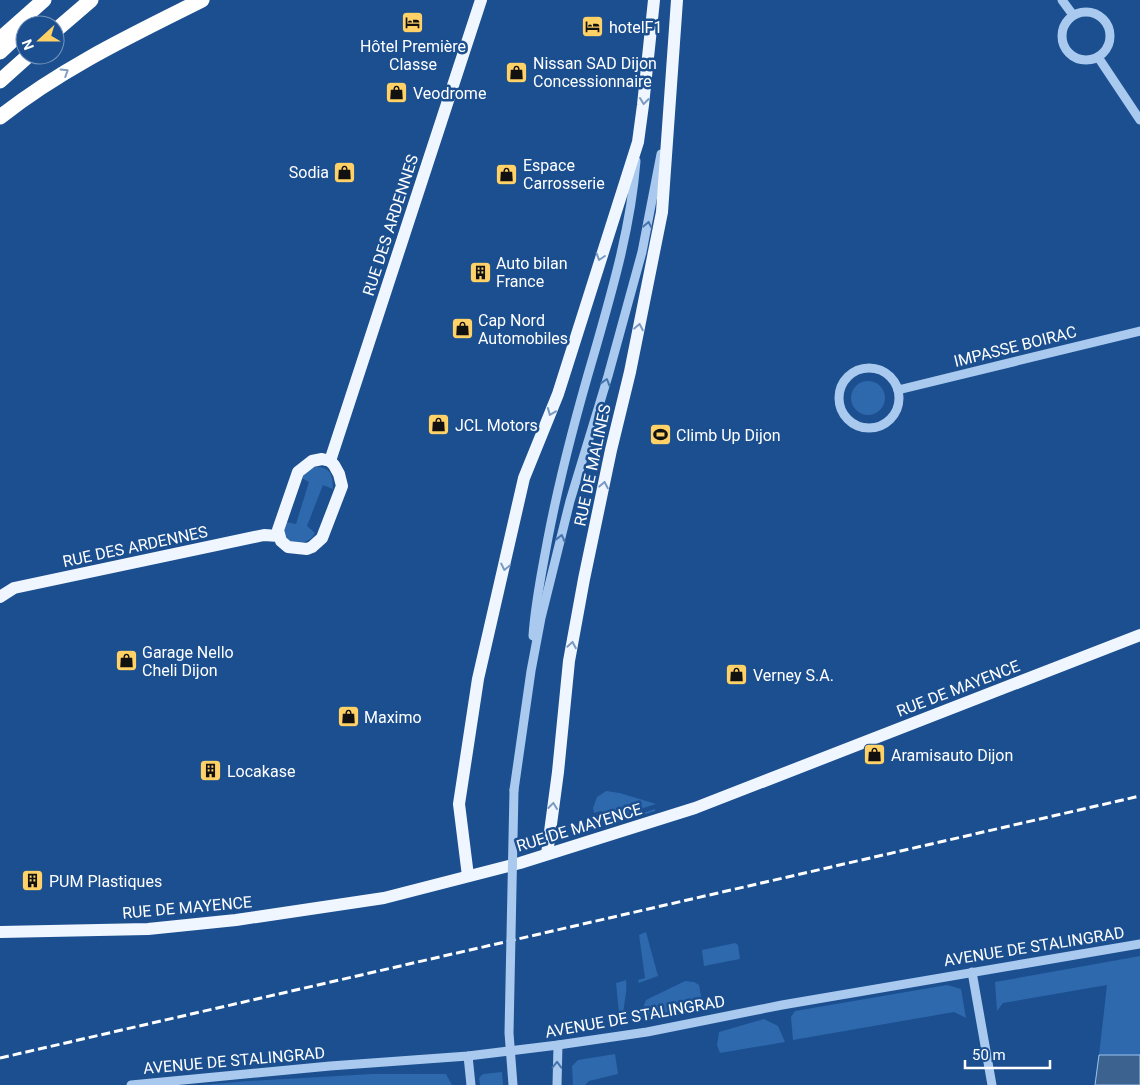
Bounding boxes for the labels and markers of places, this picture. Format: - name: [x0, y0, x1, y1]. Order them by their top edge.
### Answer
- hotel icon: Hôtel Première Classe: [401, 10, 425, 34]
- hotel icon: hotelF1: [581, 15, 605, 39]
- place label: hotelF1: [609, 18, 662, 37]
- place label: Hôtel Première Classe: [360, 37, 466, 74]
- place label: Nissan SAD Dijon Concessionnaire: [533, 54, 657, 91]
- shop icon: Nissan SAD Dijon Concessionnaire: [505, 60, 529, 84]
- shop icon: Veodrome: [385, 81, 409, 105]
- place label: Veodrome: [413, 84, 486, 103]
- place label: Espace Carrosserie: [523, 156, 605, 193]
- shop icon: Sodia: [333, 160, 357, 184]
- shop icon: Espace Carrosserie: [495, 162, 519, 186]
- place label: Sodia: [289, 163, 329, 182]
- place label: Auto bilan France: [496, 254, 568, 291]
- building icon: Auto bilan France: [468, 260, 492, 284]
- place label: Cap Nord Automobiles: [478, 311, 568, 348]
- shop icon: Cap Nord Automobiles: [450, 317, 474, 341]
- shop icon: JCL Motors: [427, 413, 451, 437]
- place label: JCL Motors: [455, 416, 538, 435]
- sports icon: Climb Up Dijon: [648, 423, 672, 447]
- place label: Climb Up Dijon: [676, 426, 781, 445]
- place label: Garage Nello Cheli Dijon: [142, 643, 234, 680]
- shop icon: Garage Nello Cheli Dijon: [114, 649, 138, 673]
- shop icon: Verney S.A.: [725, 663, 749, 687]
- place label: Verney S.A.: [753, 666, 834, 685]
- shop icon: Maximo: [336, 705, 360, 729]
- place label: Maximo: [364, 708, 422, 727]
- shop icon: Aramisauto Dijon: [863, 743, 887, 767]
- place label: Aramisauto Dijon: [891, 746, 1013, 765]
- building icon: Locakase: [199, 759, 223, 783]
- place label: Locakase: [227, 762, 295, 781]
- building icon: PUM Plastiques: [21, 869, 45, 893]
- place label: PUM Plastiques: [49, 872, 162, 891]

